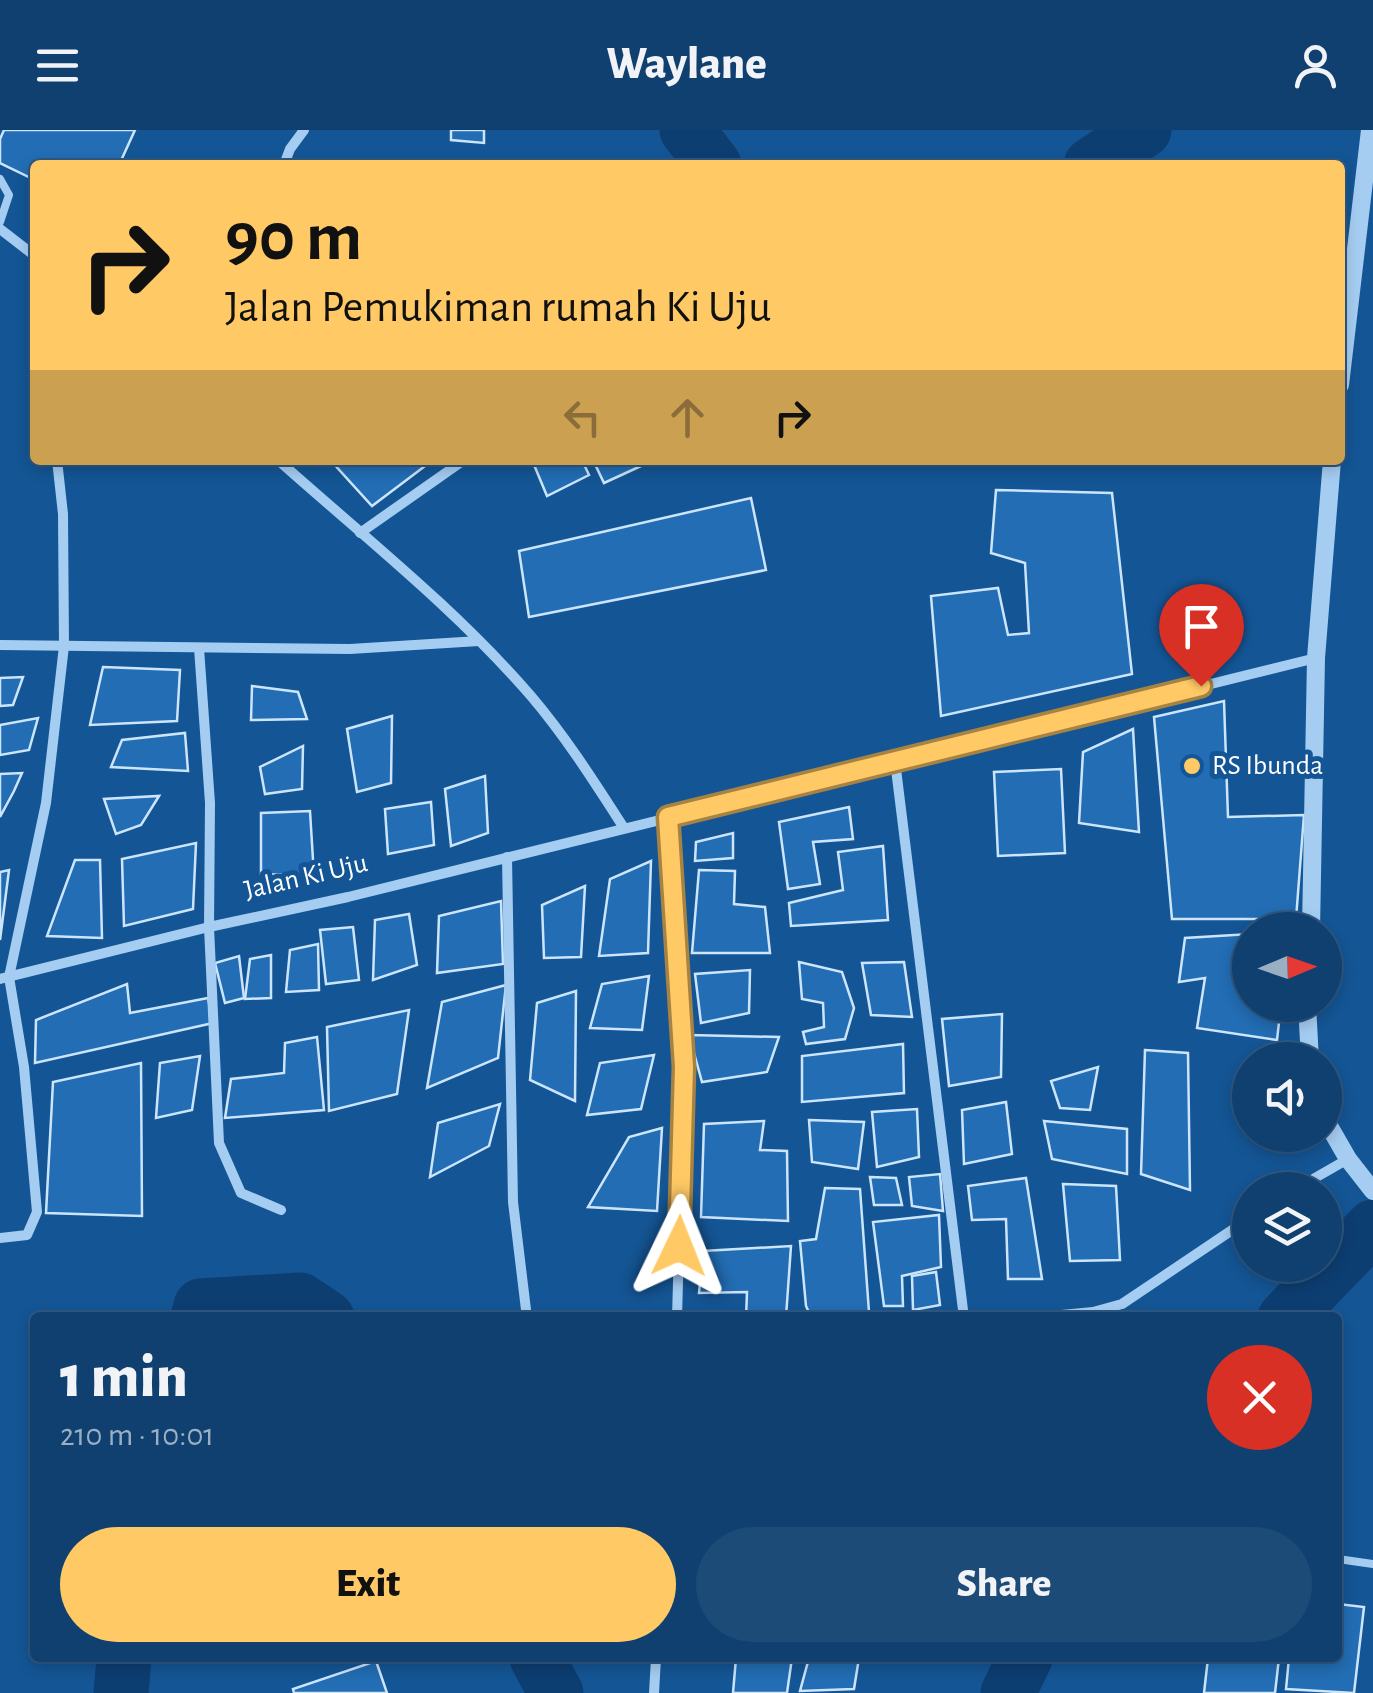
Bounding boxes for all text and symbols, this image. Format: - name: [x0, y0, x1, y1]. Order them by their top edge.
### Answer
- icon: menu: [30, 38, 85, 93]
- icon: person: [1288, 38, 1343, 93]
- text: Waylane: [606, 42, 767, 87]
- icon: right: [60, 200, 190, 330]
- text: 90 m: [225, 203, 362, 273]
- text: Jalan Pemukiman rumah Ki Uju: [225, 285, 771, 330]
- icon: left: [555, 390, 610, 445]
- icon: ahead: [660, 390, 715, 445]
- icon: right: [765, 390, 820, 445]
- pin: [1159, 584, 1244, 687]
- icon: arrive: [1174, 599, 1229, 654]
- place label: RS Ibunda: [1212, 752, 1323, 780]
- marker: RS Ibunda: [1181, 755, 1203, 777]
- street label: Jalan Ki Uju: [242, 849, 370, 905]
- north arrow: [1232, 912, 1342, 1022]
- map controls: [1232, 912, 1342, 1282]
- button: sound: [1232, 1042, 1342, 1152]
- button: layers: [1232, 1172, 1342, 1282]
- position arrow: [627, 1194, 731, 1298]
- button: close: [1207, 1345, 1312, 1450]
- text: 1 min: [60, 1348, 188, 1408]
- text: 210 m · 10:01: [60, 1419, 214, 1451]
- button: Exit: [60, 1527, 676, 1642]
- button: Share: [696, 1527, 1312, 1642]

